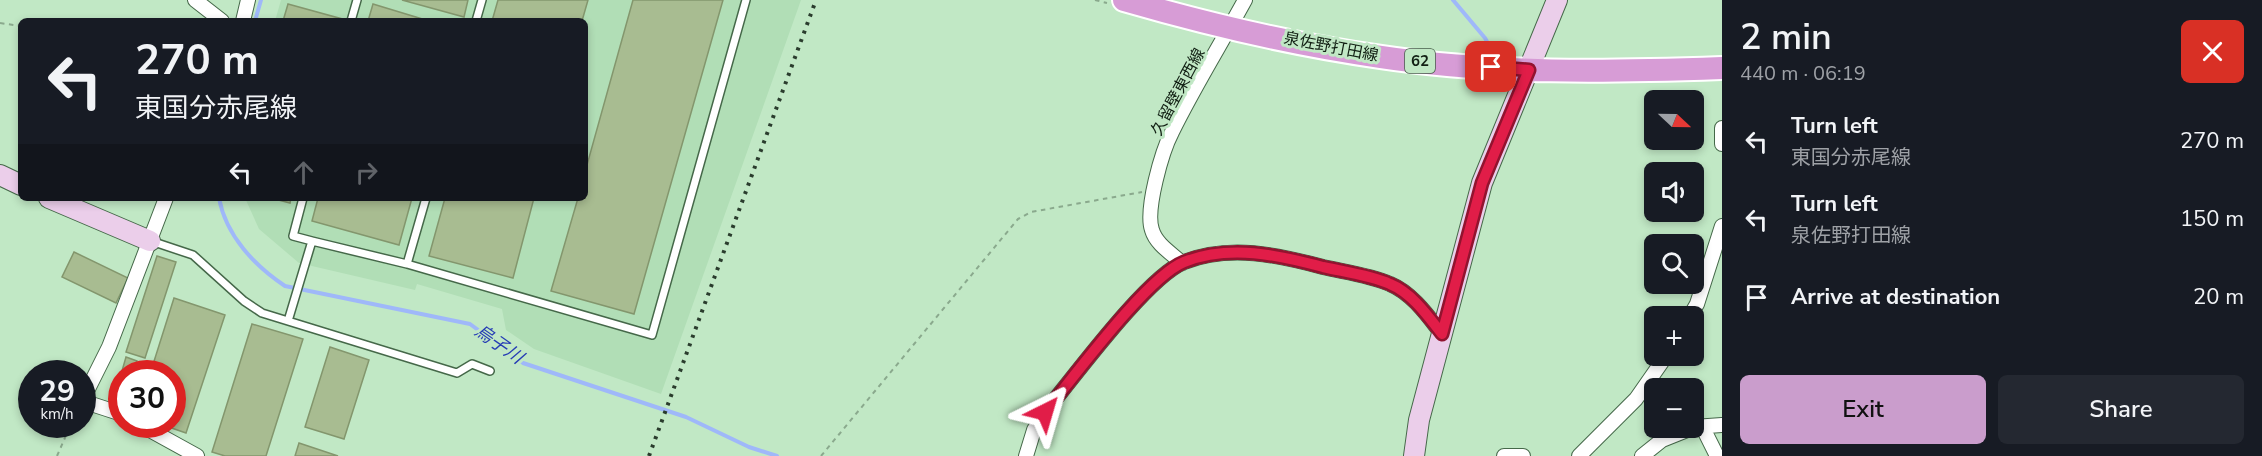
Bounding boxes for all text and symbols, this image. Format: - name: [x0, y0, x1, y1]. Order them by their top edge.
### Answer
- text: 2 min: [1740, 13, 1832, 62]
- button: close: [2181, 20, 2244, 83]
- street label: 泉佐野打田線: [1282, 27, 1380, 67]
- text: 270 m: [135, 32, 259, 89]
- pin: [1465, 41, 1516, 92]
- icon: left: [36, 42, 114, 120]
- street label: 久留壁東西線: [1146, 44, 1210, 140]
- road number: 62: [1405, 49, 1435, 73]
- icon: arrive: [1474, 50, 1507, 83]
- text: 440 m · 06:19: [1740, 60, 1866, 87]
- text: 東国分赤尾線: [135, 90, 297, 127]
- north arrow: [1644, 90, 1704, 150]
- map controls: [1644, 90, 1704, 438]
- text: Turn left: [1791, 111, 1878, 141]
- icon: left: [1740, 125, 1773, 158]
- text: 270 m: [2180, 126, 2244, 156]
- text: 東国分赤尾線: [1791, 144, 1911, 171]
- icon: left: [224, 156, 257, 189]
- icon: ahead: [287, 156, 320, 189]
- icon: right: [350, 156, 383, 189]
- button: sound: [1644, 162, 1704, 222]
- text: Turn left: [1791, 189, 1878, 219]
- icon: left: [1740, 203, 1773, 236]
- text: 150 m: [2180, 204, 2244, 234]
- text: 泉佐野打田線: [1791, 222, 1911, 249]
- button: search: [1644, 234, 1704, 294]
- icon: arrive: [1740, 281, 1773, 314]
- text: Arrive at destination: [1791, 282, 2000, 312]
- text: 20 m: [2193, 282, 2244, 312]
- button: +: [1644, 306, 1704, 366]
- water label: 烏子川: [470, 319, 530, 370]
- speed limit sign: 30: [108, 360, 186, 438]
- text: 29: [39, 371, 75, 412]
- button: Exit: [1740, 375, 1986, 444]
- button: Share: [1998, 375, 2244, 444]
- button: −: [1644, 378, 1704, 438]
- position arrow: [1013, 380, 1077, 444]
- text: km/h: [40, 404, 74, 424]

